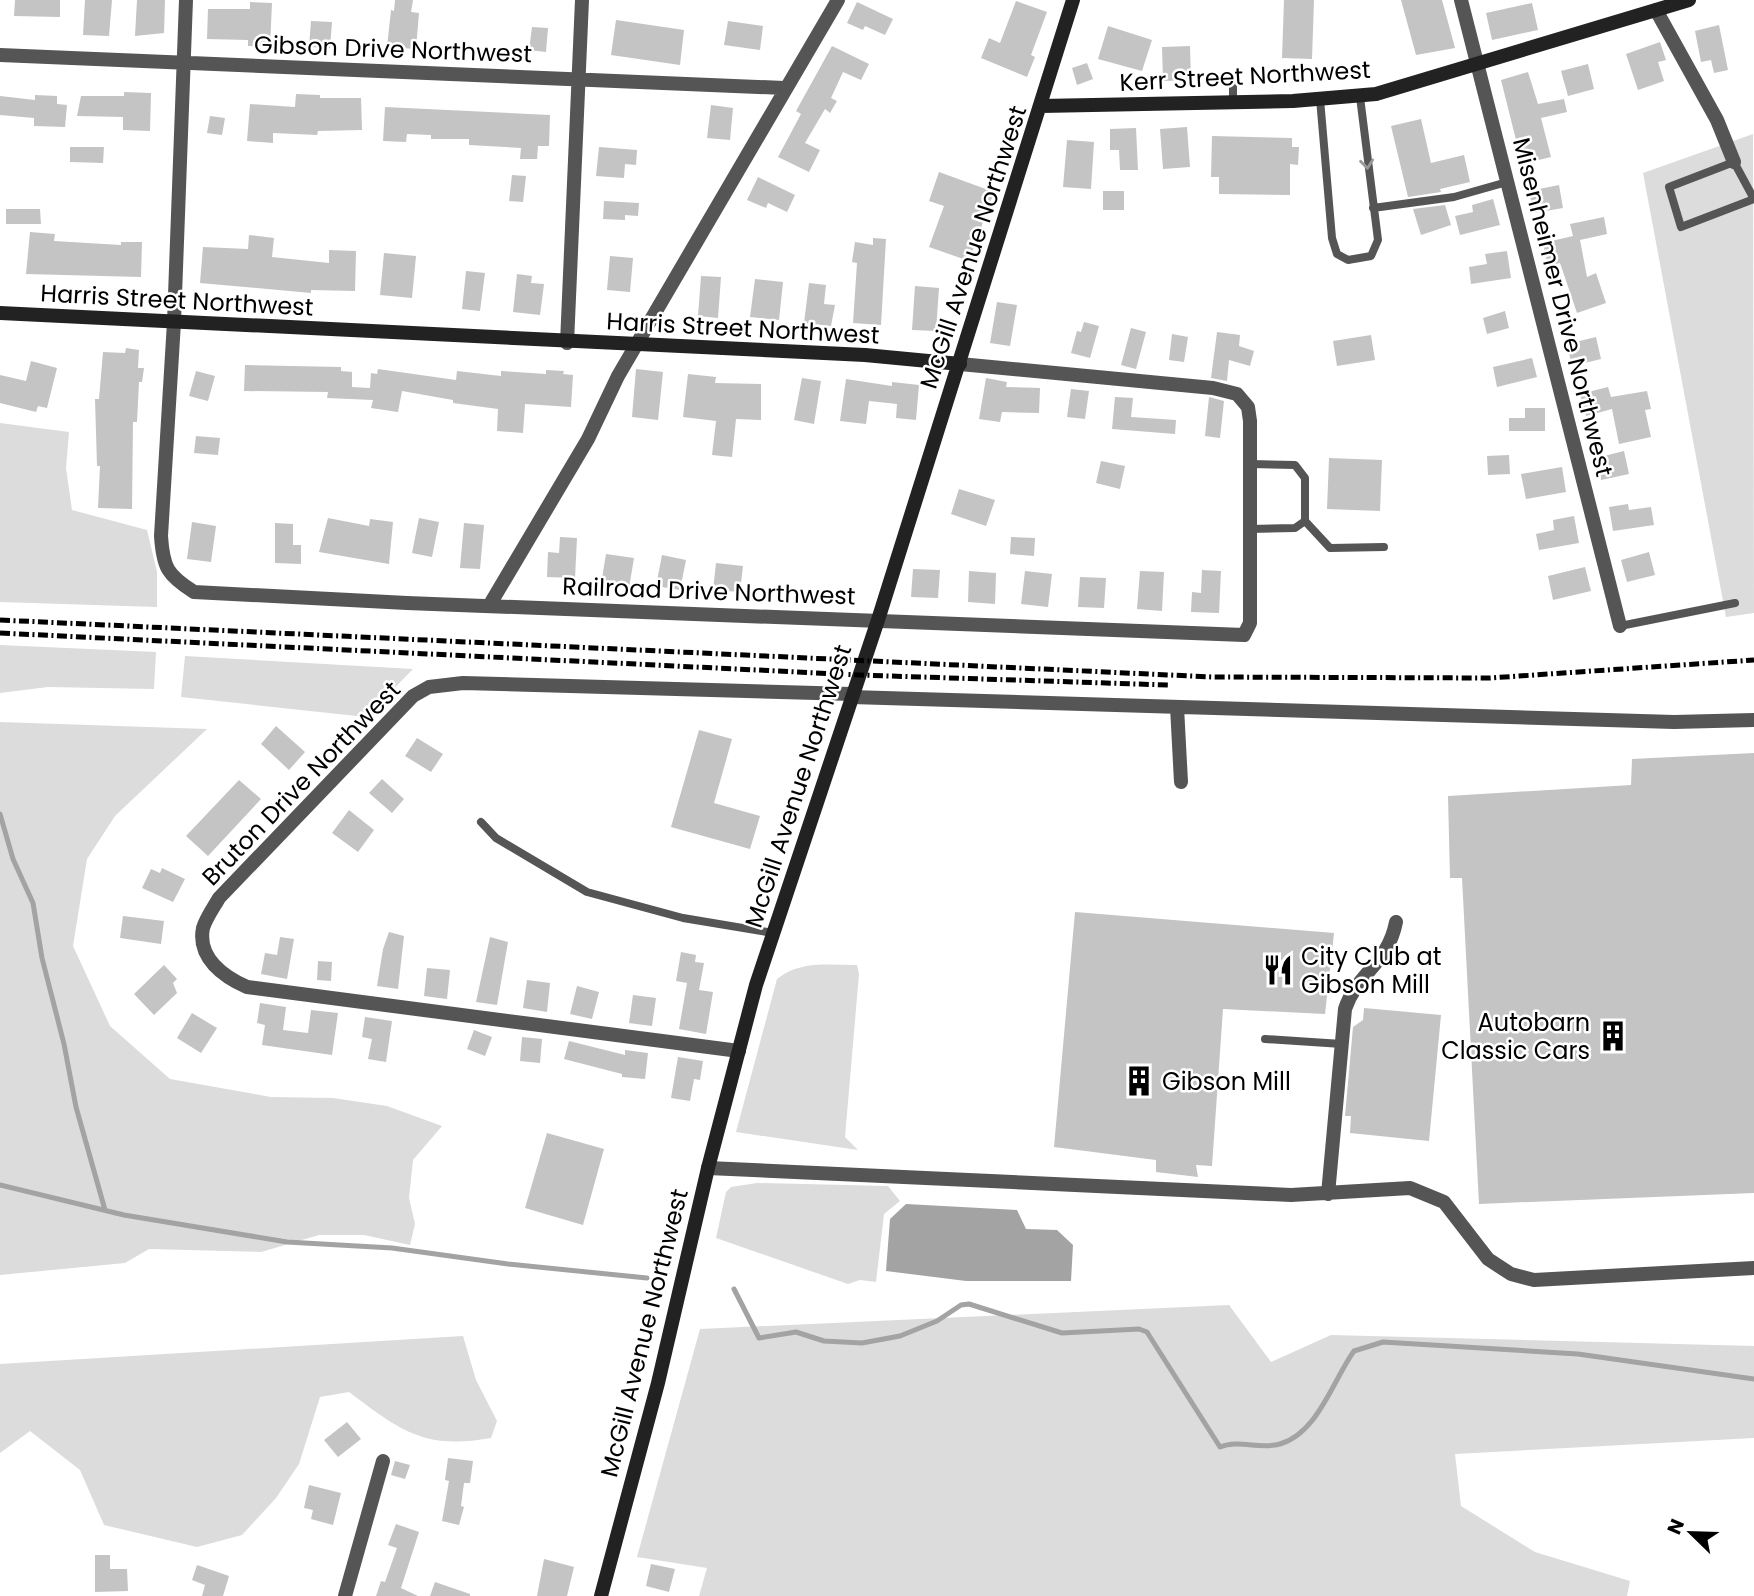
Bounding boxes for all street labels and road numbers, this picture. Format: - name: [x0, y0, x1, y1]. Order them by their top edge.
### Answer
- street label: Gibson Drive Northwest: [253, 28, 533, 70]
- street label: Kerr Street Northwest: [1119, 53, 1371, 99]
- street label: McGill Avenue Northwest: [912, 101, 1034, 393]
- street label: Misenheimer Drive Northwest: [1505, 134, 1621, 480]
- street label: Harris Street Northwest: [40, 276, 314, 324]
- street label: Harris Street Northwest: [606, 304, 880, 352]
- street label: Railroad Drive Northwest: [562, 569, 856, 613]
- street label: McGill Avenue Northwest: [737, 640, 859, 932]
- street label: Bruton Drive Northwest: [194, 673, 408, 893]
- street label: McGill Avenue Northwest: [592, 1186, 696, 1480]

